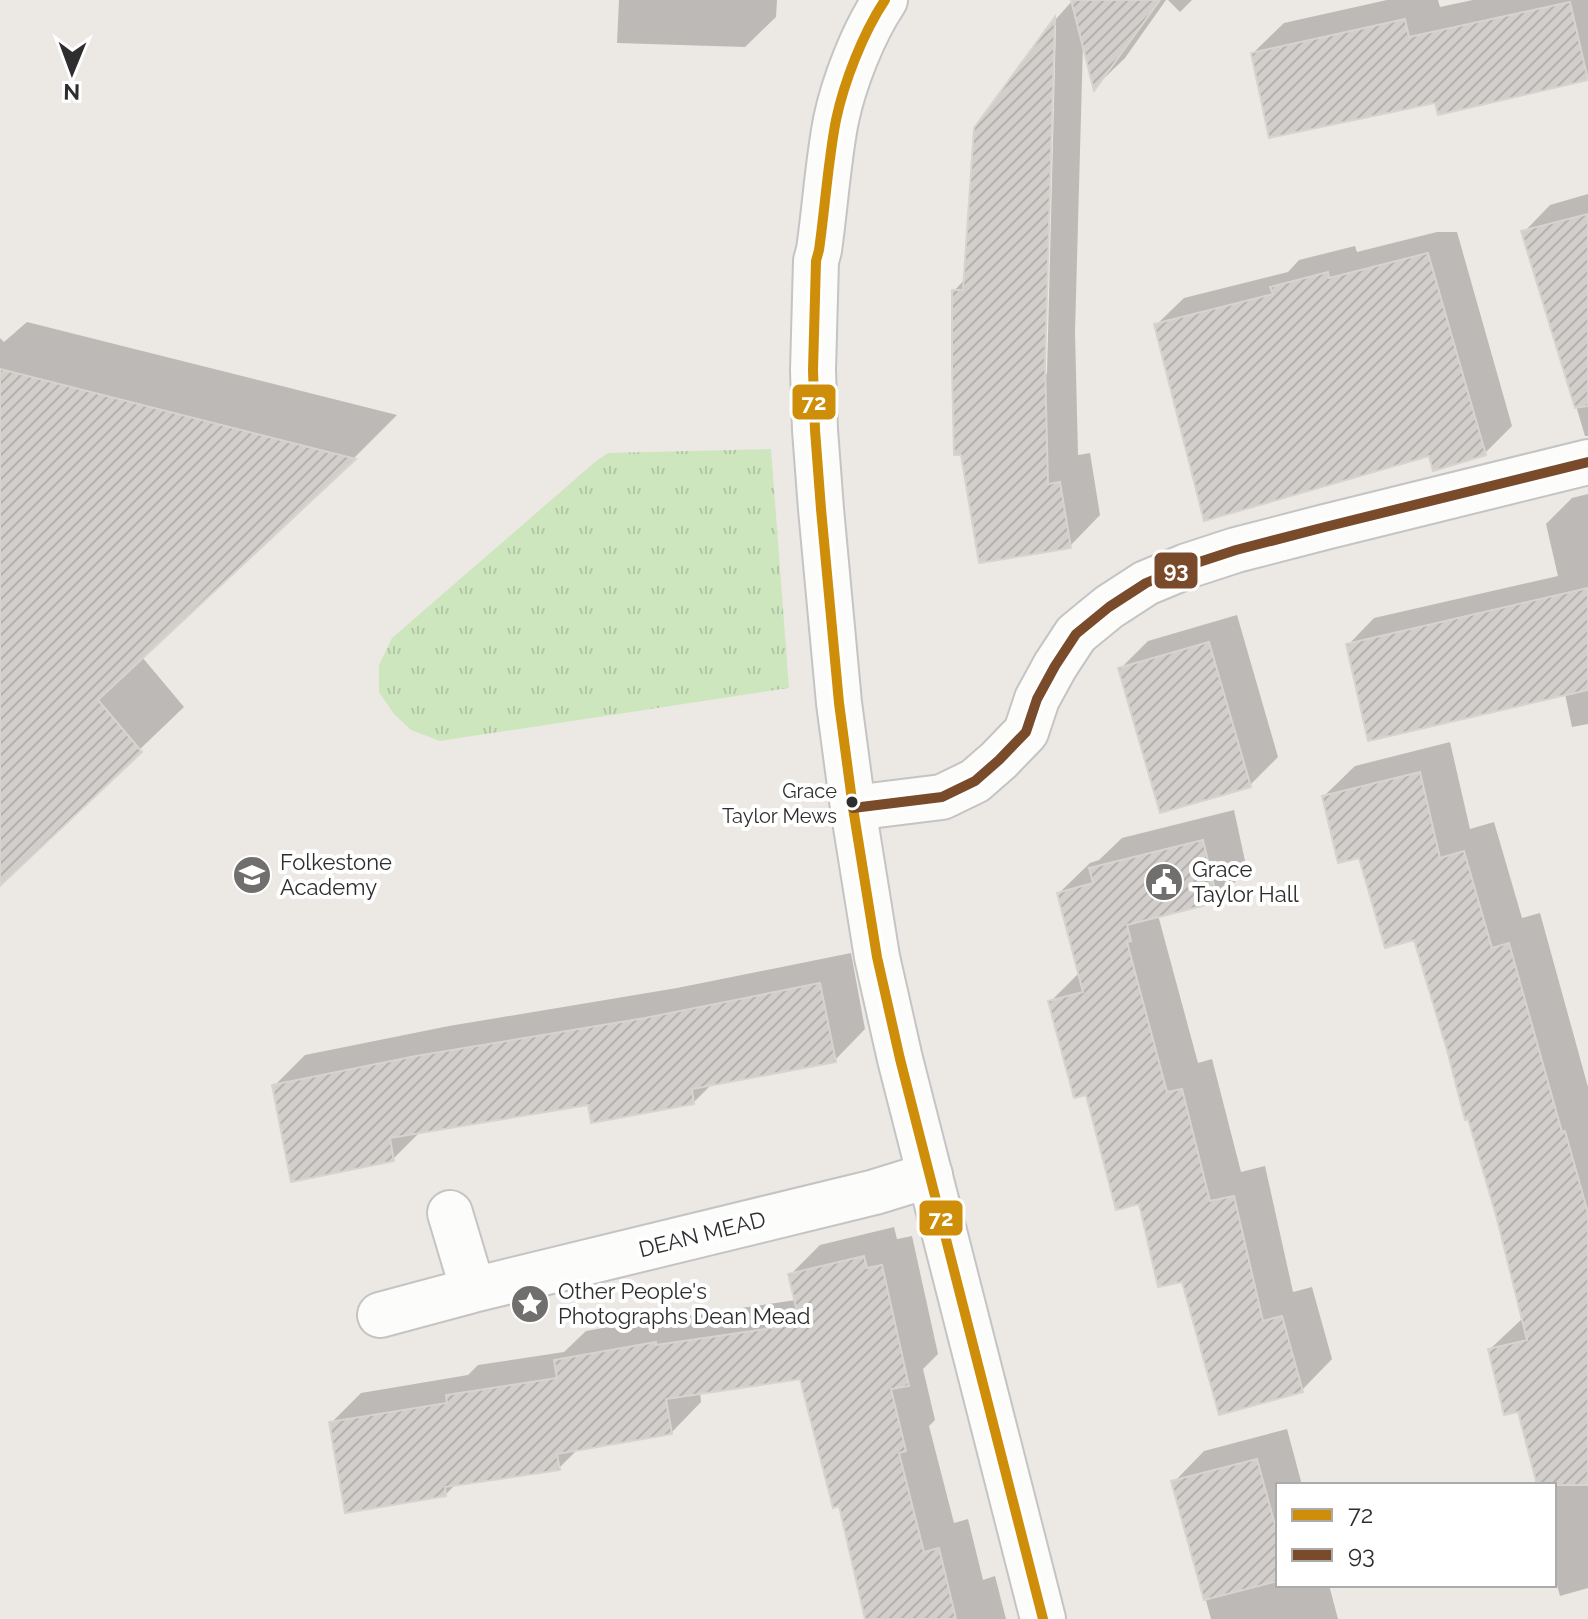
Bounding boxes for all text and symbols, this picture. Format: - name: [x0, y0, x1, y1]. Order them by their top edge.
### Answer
- north arrow: [32, 32, 112, 112]
- text: N: [63, 79, 80, 105]
- line badge: 72: [791, 383, 837, 421]
- text: 72: [802, 389, 826, 415]
- line badge: 93: [1153, 551, 1199, 590]
- text: 93: [1163, 557, 1189, 583]
- place label: Grace Taylor Mews: [722, 779, 837, 828]
- marker: Grace Taylor Mews: [844, 794, 860, 810]
- place label: Folkestone Academy: [280, 849, 392, 900]
- school or university icon: Folkestone Academy: [231, 854, 273, 896]
- place label: Grace Taylor Hall: [1192, 856, 1299, 907]
- public building icon: Grace Taylor Hall: [1143, 861, 1185, 903]
- line badge: 72: [918, 1199, 964, 1237]
- text: 72: [929, 1205, 953, 1231]
- street label: DEAN MEAD: [636, 1206, 768, 1262]
- place label: Other People's Photographs Dean Mead: [558, 1278, 810, 1329]
- place icon: Other People's Photographs Dean Mead: [509, 1283, 551, 1325]
- legend: [1276, 1483, 1556, 1587]
- text: 72: [1348, 1500, 1373, 1529]
- text: 93: [1348, 1540, 1375, 1569]

